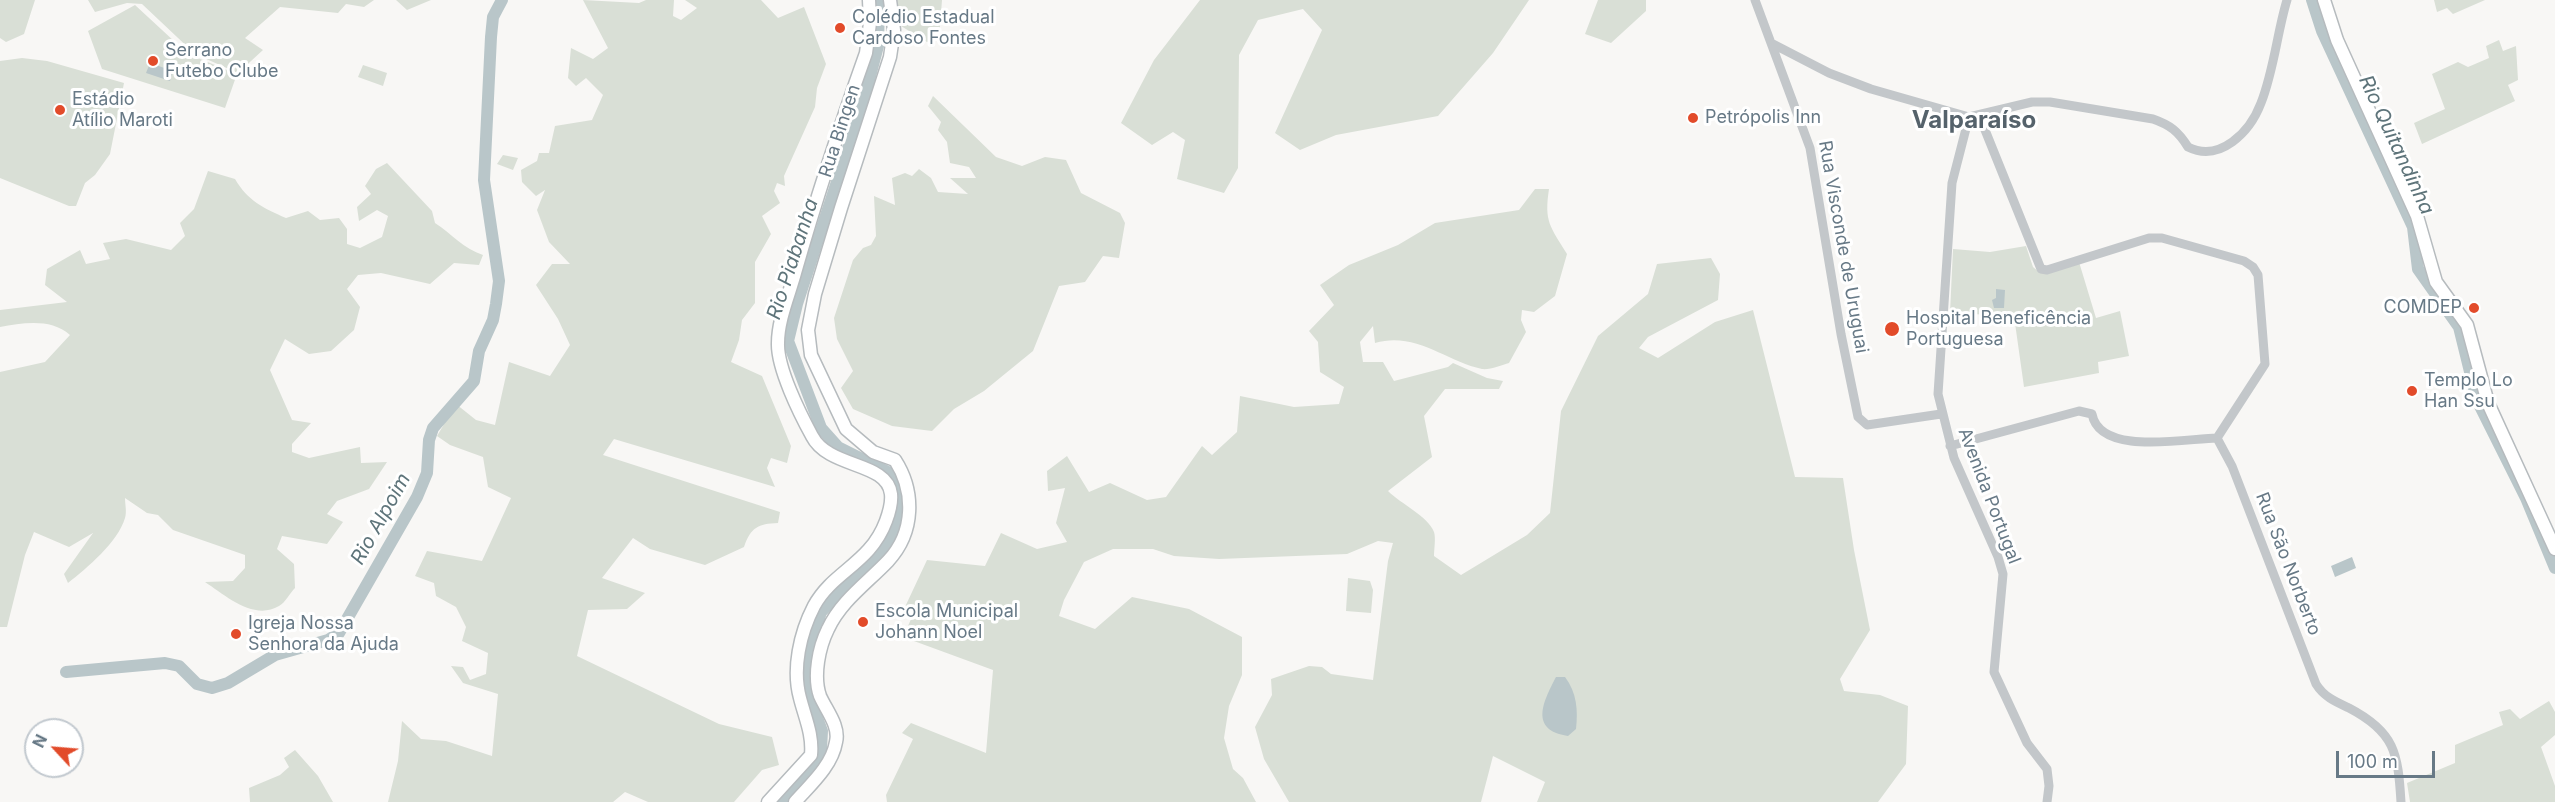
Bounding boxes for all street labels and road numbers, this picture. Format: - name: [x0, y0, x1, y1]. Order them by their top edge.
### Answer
- street label: Rua Bingen: [815, 82, 865, 180]
- street label: Rua Visconde de Uruguai: [1814, 139, 1872, 355]
- street label: Avenida Portugal: [1953, 425, 2025, 567]
- street label: Rua São Norberto: [2251, 489, 2325, 639]

